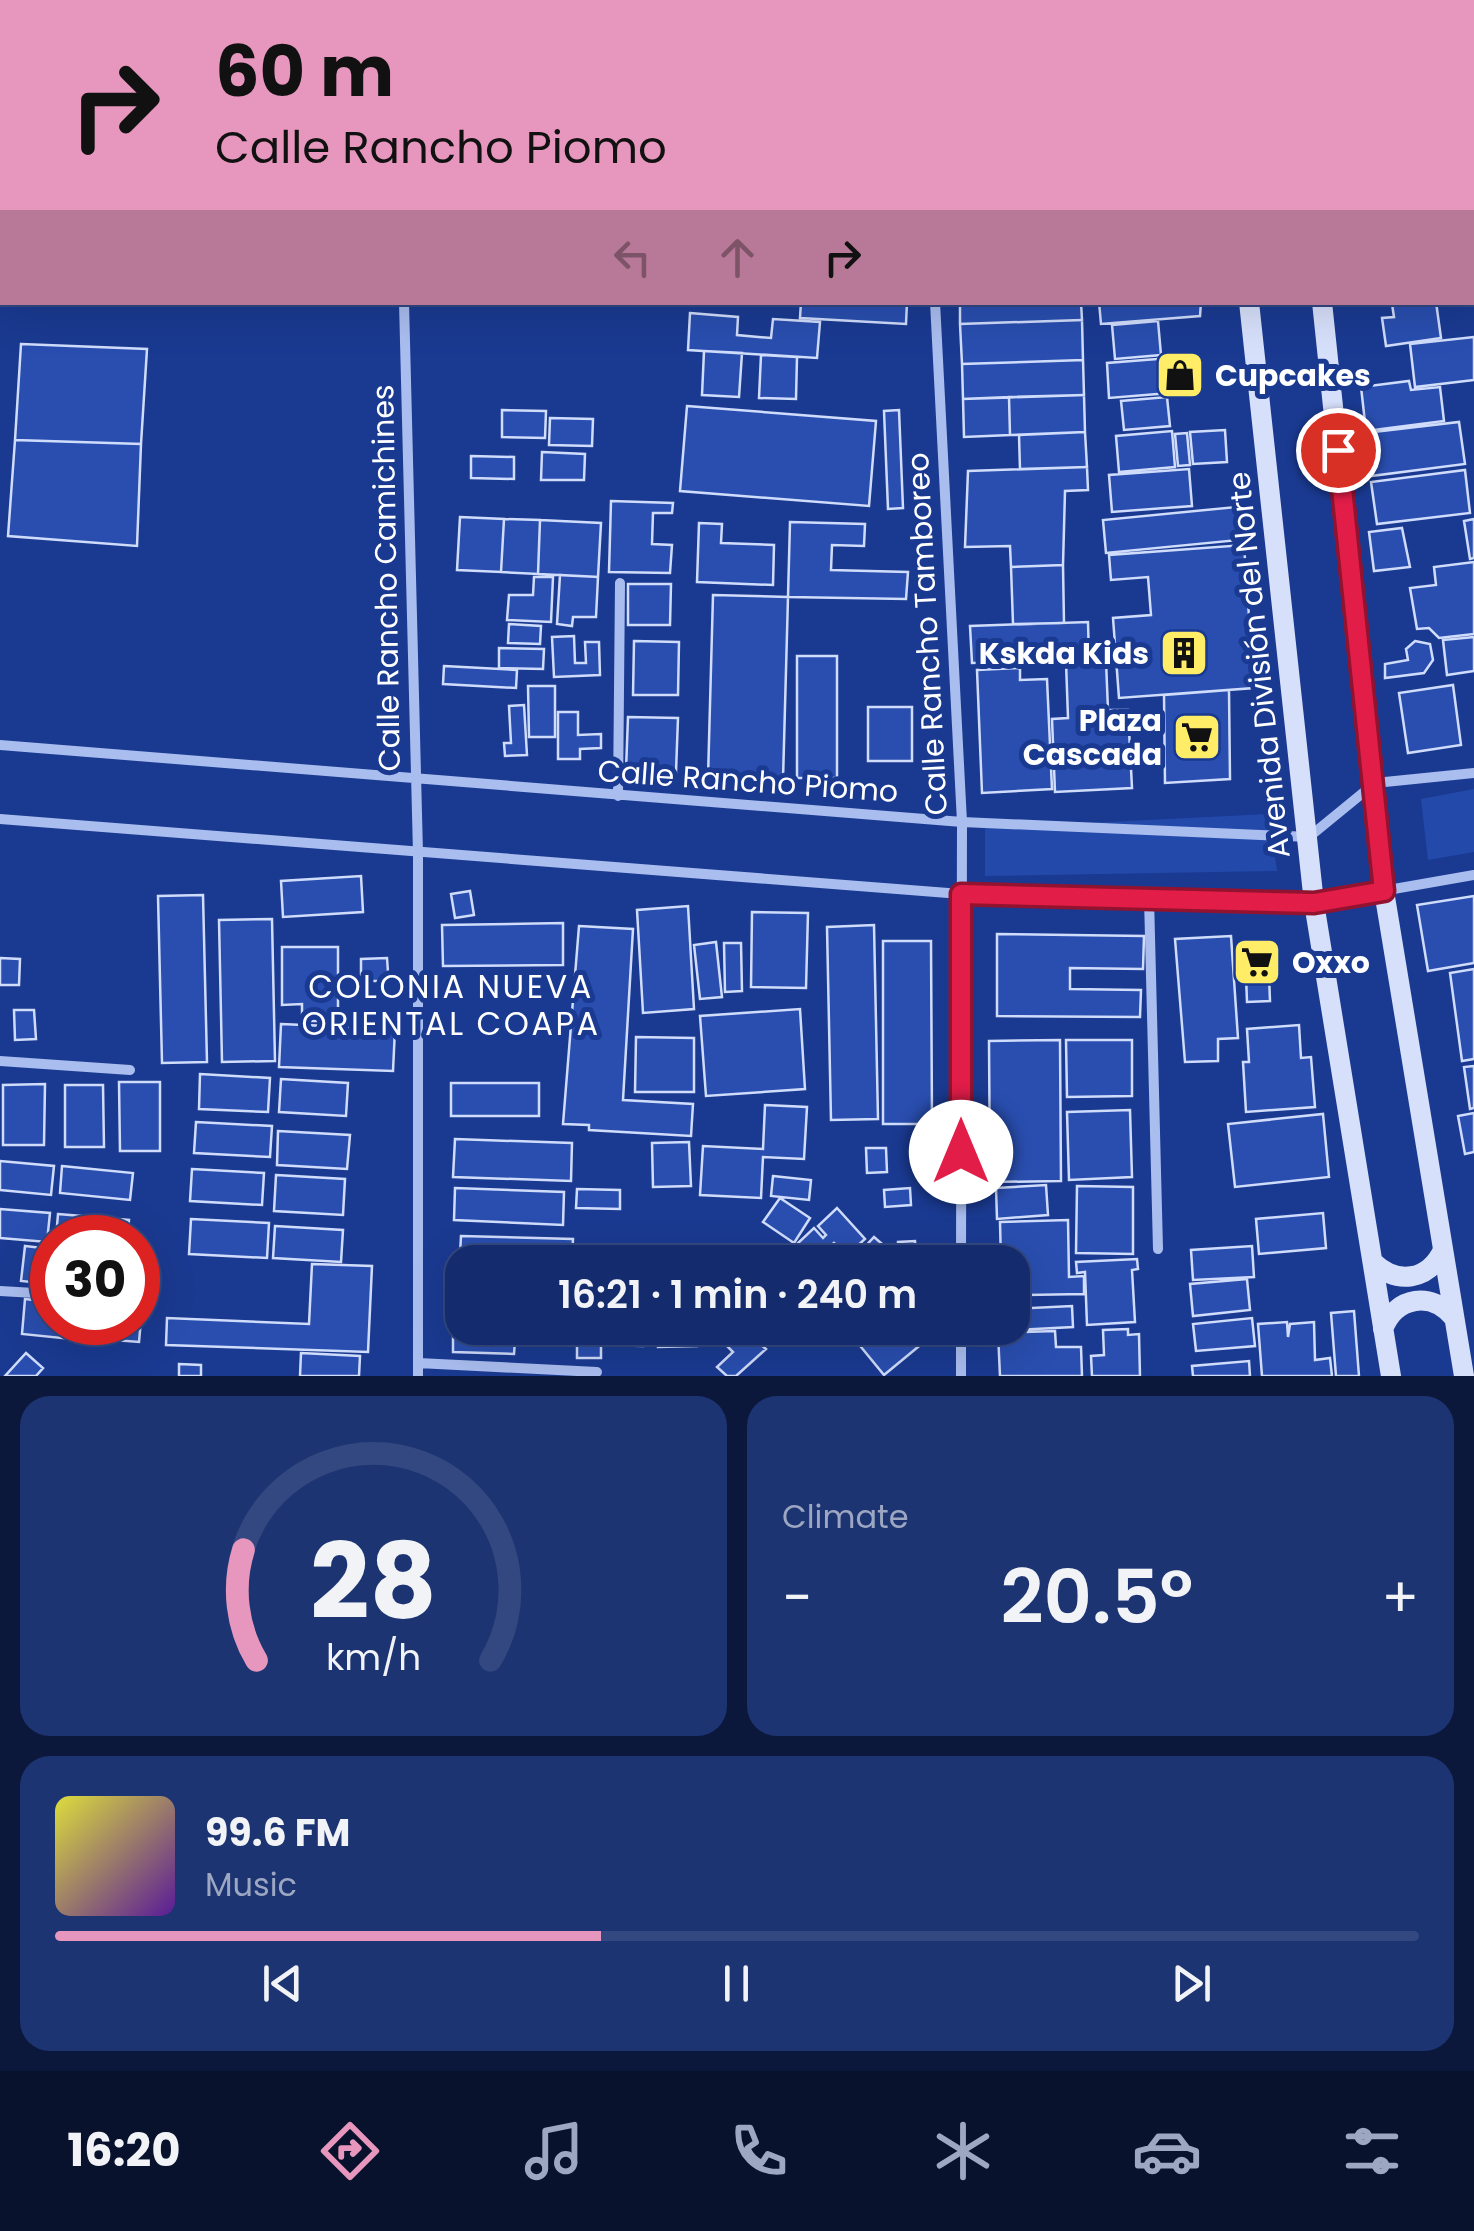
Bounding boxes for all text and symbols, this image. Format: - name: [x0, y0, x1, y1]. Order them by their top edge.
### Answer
- text: 60 m: [215, 22, 394, 121]
- icon: right: [50, 40, 180, 170]
- text: Calle Rancho Piomo: [215, 116, 667, 179]
- icon: left: [605, 230, 660, 285]
- icon: ahead: [710, 230, 765, 285]
- icon: right: [815, 230, 870, 285]
- shop icon: Cupcakes: [1154, 349, 1206, 401]
- place label: Cupcakes: [1215, 354, 1371, 397]
- street label: Calle Rancho Camichines: [361, 384, 411, 772]
- pin: [1296, 408, 1381, 493]
- icon: arrive: [1311, 423, 1366, 478]
- street label: Calle Rancho Tamboreo: [896, 452, 958, 816]
- street label: Avenida División del Norte: [1217, 470, 1301, 860]
- building icon: Kskda Kids: [1158, 627, 1210, 679]
- place label: Kskda Kids: [979, 632, 1149, 675]
- place label: Plaza Cascada: [1023, 699, 1162, 776]
- supermarket icon: Plaza Cascada: [1171, 711, 1223, 763]
- street label: Calle Rancho Piomo: [596, 749, 900, 813]
- supermarket icon: Oxxo: [1231, 936, 1283, 988]
- place label: Oxxo: [1292, 941, 1370, 984]
- district label: COLONIA NUEVA ORIENTAL COAPA: [301, 964, 601, 1046]
- position arrow: [909, 1100, 1013, 1204]
- speed limit sign: 30: [30, 1215, 160, 1345]
- text: 16:21 · 1 min · 240 m: [558, 1268, 917, 1321]
- text: Climate: [782, 1494, 909, 1539]
- text: 28: [310, 1509, 437, 1654]
- text: 20.5°: [1001, 1544, 1193, 1649]
- text: −: [782, 1559, 812, 1636]
- text: +: [1381, 1559, 1419, 1636]
- text: km/h: [326, 1632, 421, 1683]
- text: 99.6 FM: [205, 1806, 350, 1859]
- text: Music: [205, 1862, 297, 1907]
- icon: previous: [255, 1956, 310, 2011]
- icon: pause: [709, 1956, 764, 2011]
- icon: next: [1164, 1956, 1219, 2011]
- icon: directions: [315, 2116, 385, 2186]
- icon: music: [519, 2116, 589, 2186]
- icon: phone: [724, 2116, 794, 2186]
- icon: climate: [928, 2116, 998, 2186]
- icon: car: [1132, 2116, 1202, 2186]
- icon: filters: [1337, 2116, 1407, 2186]
- text: 16:20: [67, 2119, 181, 2182]

